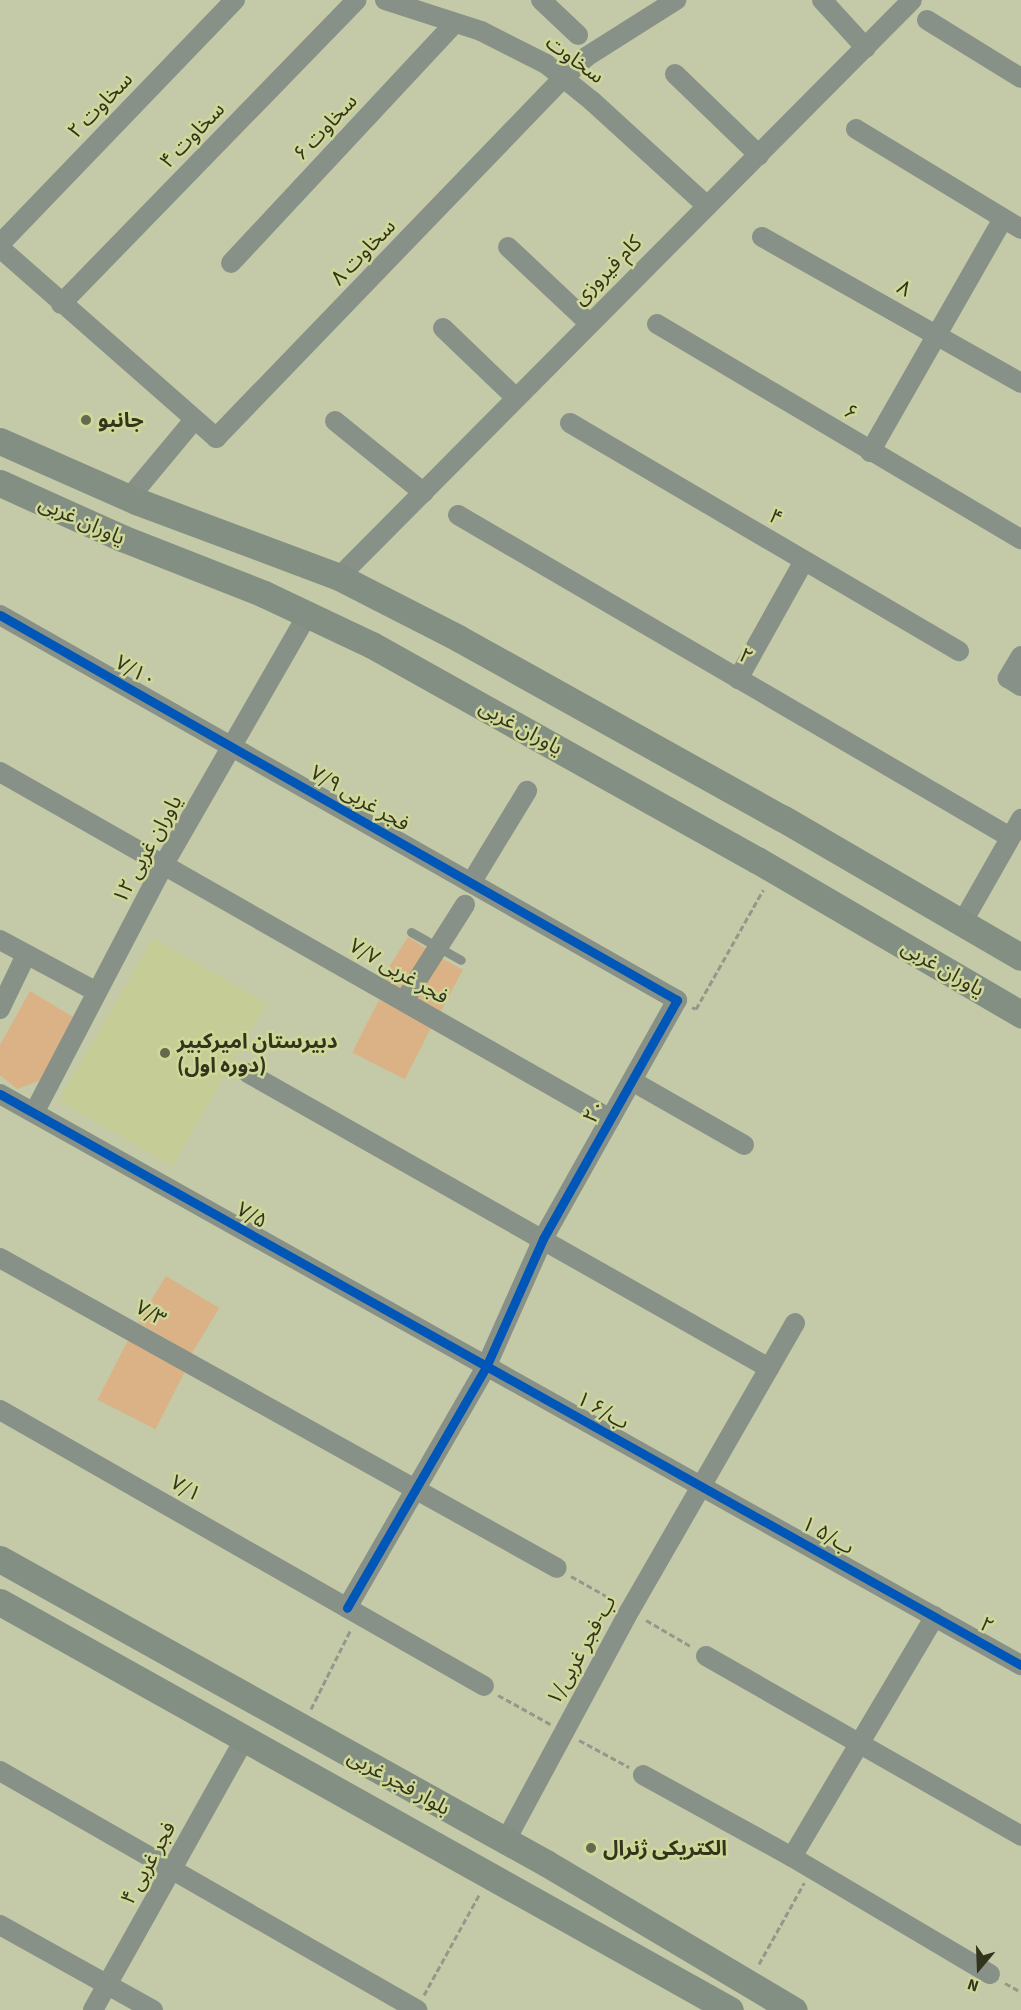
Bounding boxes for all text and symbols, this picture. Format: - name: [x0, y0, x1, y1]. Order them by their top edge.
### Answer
- street label: سخاوت: [541, 29, 609, 89]
- street label: سخاوت ۲: [62, 67, 138, 143]
- street label: سخاوت ۶: [288, 88, 362, 166]
- street label: سخاوت ۴: [154, 97, 230, 173]
- street label: سخاوت ۸: [325, 214, 401, 290]
- street label: کام فیروزی: [567, 230, 647, 310]
- street label: ۸: [893, 274, 915, 302]
- street label: ۶: [839, 398, 863, 426]
- place label: جانبو: [98, 407, 144, 433]
- marker: جانبو: [79, 413, 93, 427]
- street label: یاوران غربی: [35, 490, 129, 550]
- street label: ۴: [764, 503, 788, 531]
- street label: ۲: [734, 642, 758, 670]
- street label: ۷/۱۰: [111, 649, 161, 693]
- street label: یاوران غربی: [475, 694, 567, 760]
- street label: ۷/۹ فجر غربی: [306, 760, 414, 836]
- street label: ۱۲ یاوران غربی: [107, 790, 187, 908]
- street label: ۷/۷ فجر غربی: [345, 933, 453, 1009]
- street label: یاوران غربی: [897, 934, 989, 1002]
- place label: دبیرستان امیرکبیر (دوره اول): [177, 1028, 338, 1078]
- marker: دبیرستان امیرکبیر (دوره اول): [158, 1046, 172, 1060]
- street label: ۲۰: [577, 1094, 611, 1128]
- street label: ۷/۵: [232, 1196, 272, 1234]
- street label: ۷/۳: [131, 1294, 171, 1332]
- street label: ۱ ب/۶: [572, 1385, 634, 1435]
- street label: ۷/۱: [166, 1469, 206, 1507]
- street label: ۱ ب/۵: [797, 1510, 859, 1560]
- street label: ۱/ب-فجر غربی: [541, 1591, 621, 1709]
- street label: ۲: [975, 1611, 999, 1639]
- street label: بلوار فجر غربی: [343, 1743, 455, 1821]
- street label: ۴ فجر غربی: [115, 1817, 181, 1909]
- place label: الکتریکی ژنرال: [603, 1835, 727, 1861]
- marker: الکتریکی ژنرال: [584, 1841, 598, 1855]
- north arrow: [949, 1938, 1009, 1998]
- text: N: [965, 1973, 982, 1997]

